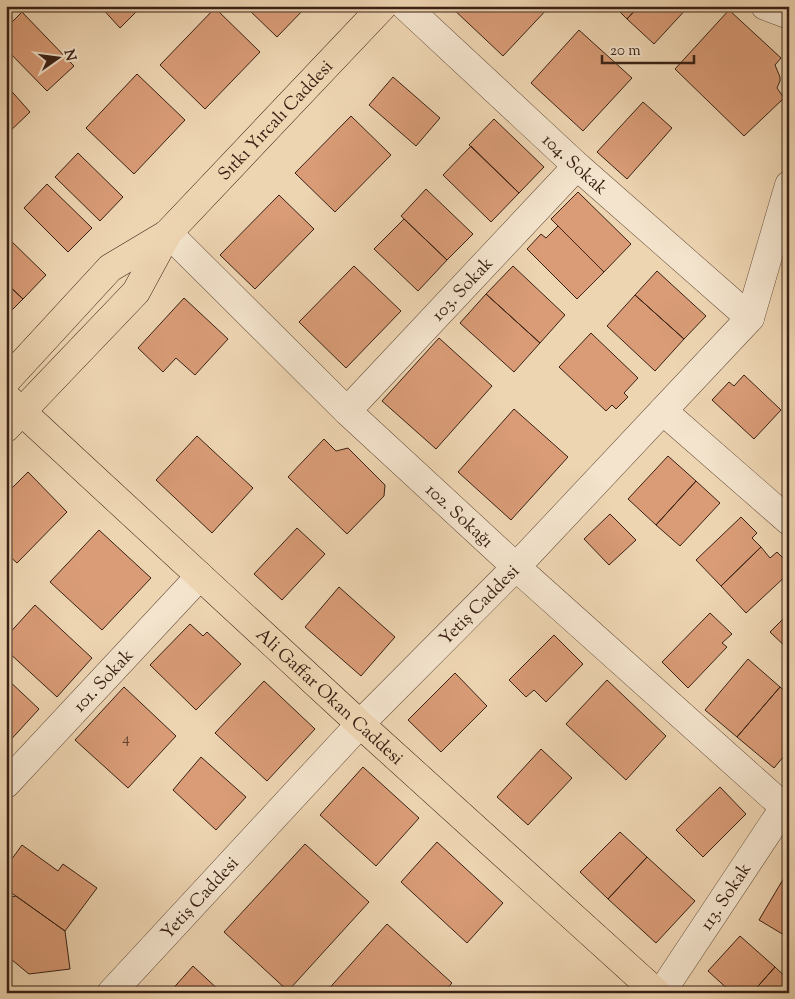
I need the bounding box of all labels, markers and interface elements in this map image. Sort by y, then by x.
north arrow [32,32,82,82]
scale bar [602,32,695,64]
text: 20 m [610,41,641,62]
text: N [58,47,80,63]
street label: Sıtkı Yırcalı Caddesi [213,55,340,187]
street label: 104. Sokak [535,129,612,202]
street label: 103. Sokak [427,252,500,328]
street label: 102. Sokağı [419,478,498,555]
street label: Yetiş Caddesi [434,560,526,652]
street label: Ali Gaffar Okan Caddesi [249,623,408,772]
street label: 101. Sokak [68,644,141,719]
house number: 4 [122,729,130,750]
street label: Yetiş Caddesi [156,852,246,946]
street label: 113. Sokak [695,858,759,936]

